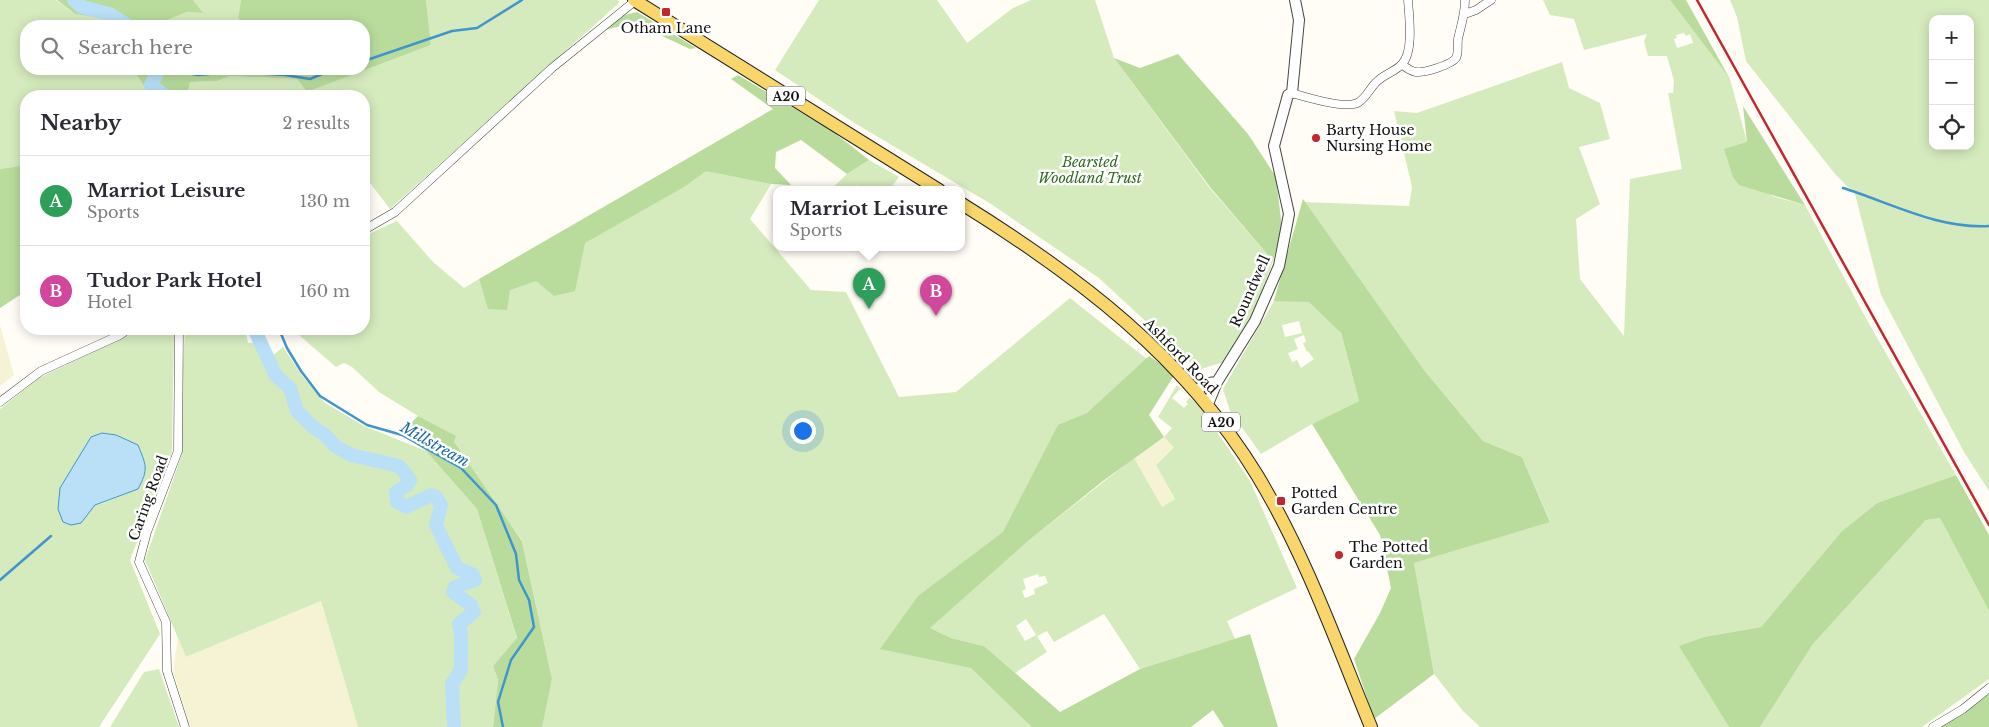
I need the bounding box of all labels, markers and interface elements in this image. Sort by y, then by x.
marker: Otham Lane [660,6,672,18]
map controls [1929,15,1974,150]
button: + [1929,15,1974,60]
place label: Otham Lane [621,19,711,37]
search box [20,20,370,75]
icon: search [38,34,66,62]
text: Search here [78,36,193,59]
button: − [1929,60,1974,105]
road number: A20 [767,86,805,105]
button: locate [1929,105,1974,150]
text: Nearby [40,110,121,136]
text: 2 results [282,113,350,133]
place label: Barty House Nursing Home [1326,121,1432,155]
marker: Barty House Nursing Home [1310,132,1322,144]
park label: Bearsted Woodland Trust [1038,153,1143,187]
text: Marriot Leisure [87,179,245,202]
popup [773,186,965,251]
text: A [50,191,62,211]
text: 130 m [300,191,350,211]
text: Marriot Leisure [790,197,948,220]
text: Sports [87,202,140,222]
text: Sports [790,220,842,240]
street label: Roundwell [1226,252,1274,330]
pin: A [853,268,885,309]
text: Tudor Park Hotel [87,269,262,292]
pin: B [920,275,952,316]
text: B [50,281,62,301]
text: 160 m [299,281,350,301]
text: Hotel [87,292,132,312]
street label: Ashford Road [1140,313,1222,398]
road number: A20 [1202,412,1240,432]
water label: Millstream [396,417,473,471]
your location [790,418,816,444]
street label: Caring Road [124,452,172,543]
place label: Potted Garden Centre [1291,484,1397,518]
marker: Potted Garden Centre [1275,495,1287,507]
place label: The Potted Garden [1349,538,1429,572]
marker: The Potted Garden [1333,549,1345,561]

